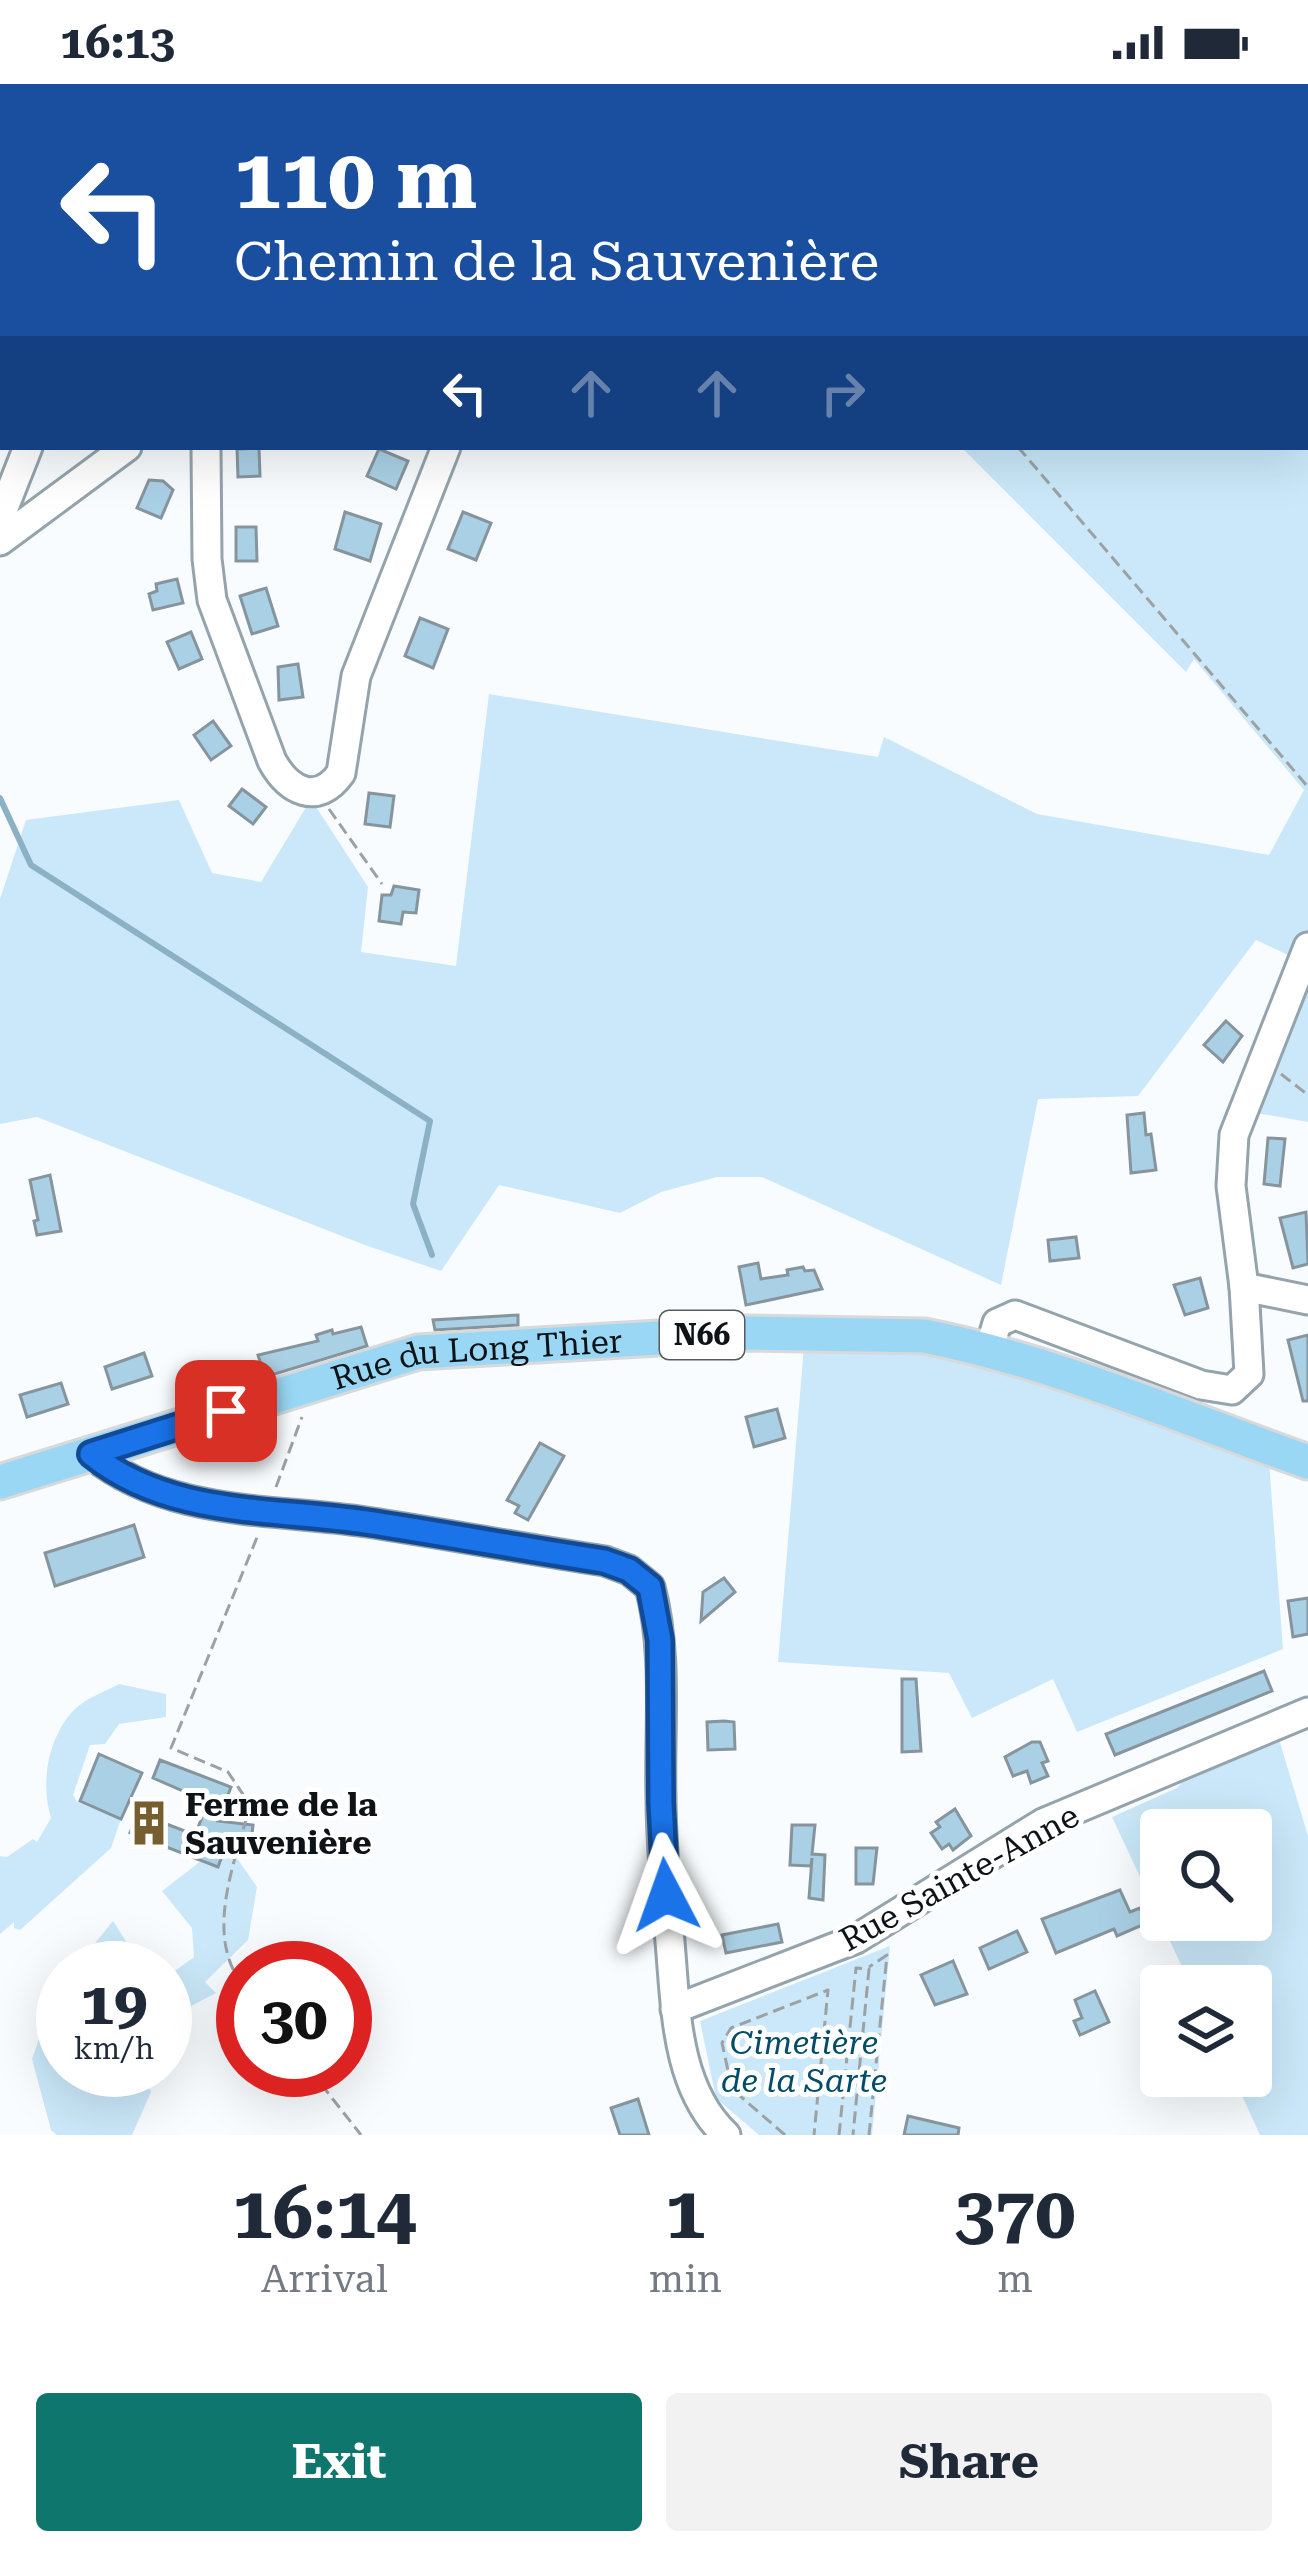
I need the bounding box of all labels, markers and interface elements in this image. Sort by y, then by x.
text: 16:13 [60,16,175,69]
text: 110 m [234,130,477,228]
icon: left [36,132,192,288]
text: Chemin de la Sauvenière [234,230,879,293]
icon: left [432,360,498,426]
icon: ahead [558,360,624,426]
icon: ahead [684,360,750,426]
icon: right [810,360,876,426]
road number: N66 [660,1311,744,1359]
street label: Rue du Long Thier [326,1321,623,1398]
pin [175,1360,277,1462]
icon: arrive [193,1378,259,1444]
place label: Ferme de la Sauvenière [185,1785,378,1862]
street label: Rue Sainte-Anne [833,1796,1085,1959]
building icon: Ferme de la Sauvenière [124,1798,174,1848]
map controls [1140,1809,1272,2097]
button: search [1140,1809,1272,1941]
position arrow [603,1832,729,1958]
speed limit sign: 30 [216,1941,372,2097]
button: layers [1140,1965,1272,2097]
text: 19 [80,1968,148,2039]
park label: Cimetière de la Sarte [721,2023,887,2100]
text: km/h [74,2031,154,2066]
text: 16:14 [233,2171,416,2256]
text: 1 [665,2171,706,2256]
text: 370 [955,2171,1075,2256]
text: Arrival [261,2256,388,2302]
text: min [649,2256,722,2302]
text: m [997,2256,1033,2302]
button: Exit [36,2393,642,2531]
button: Share [666,2393,1272,2531]

